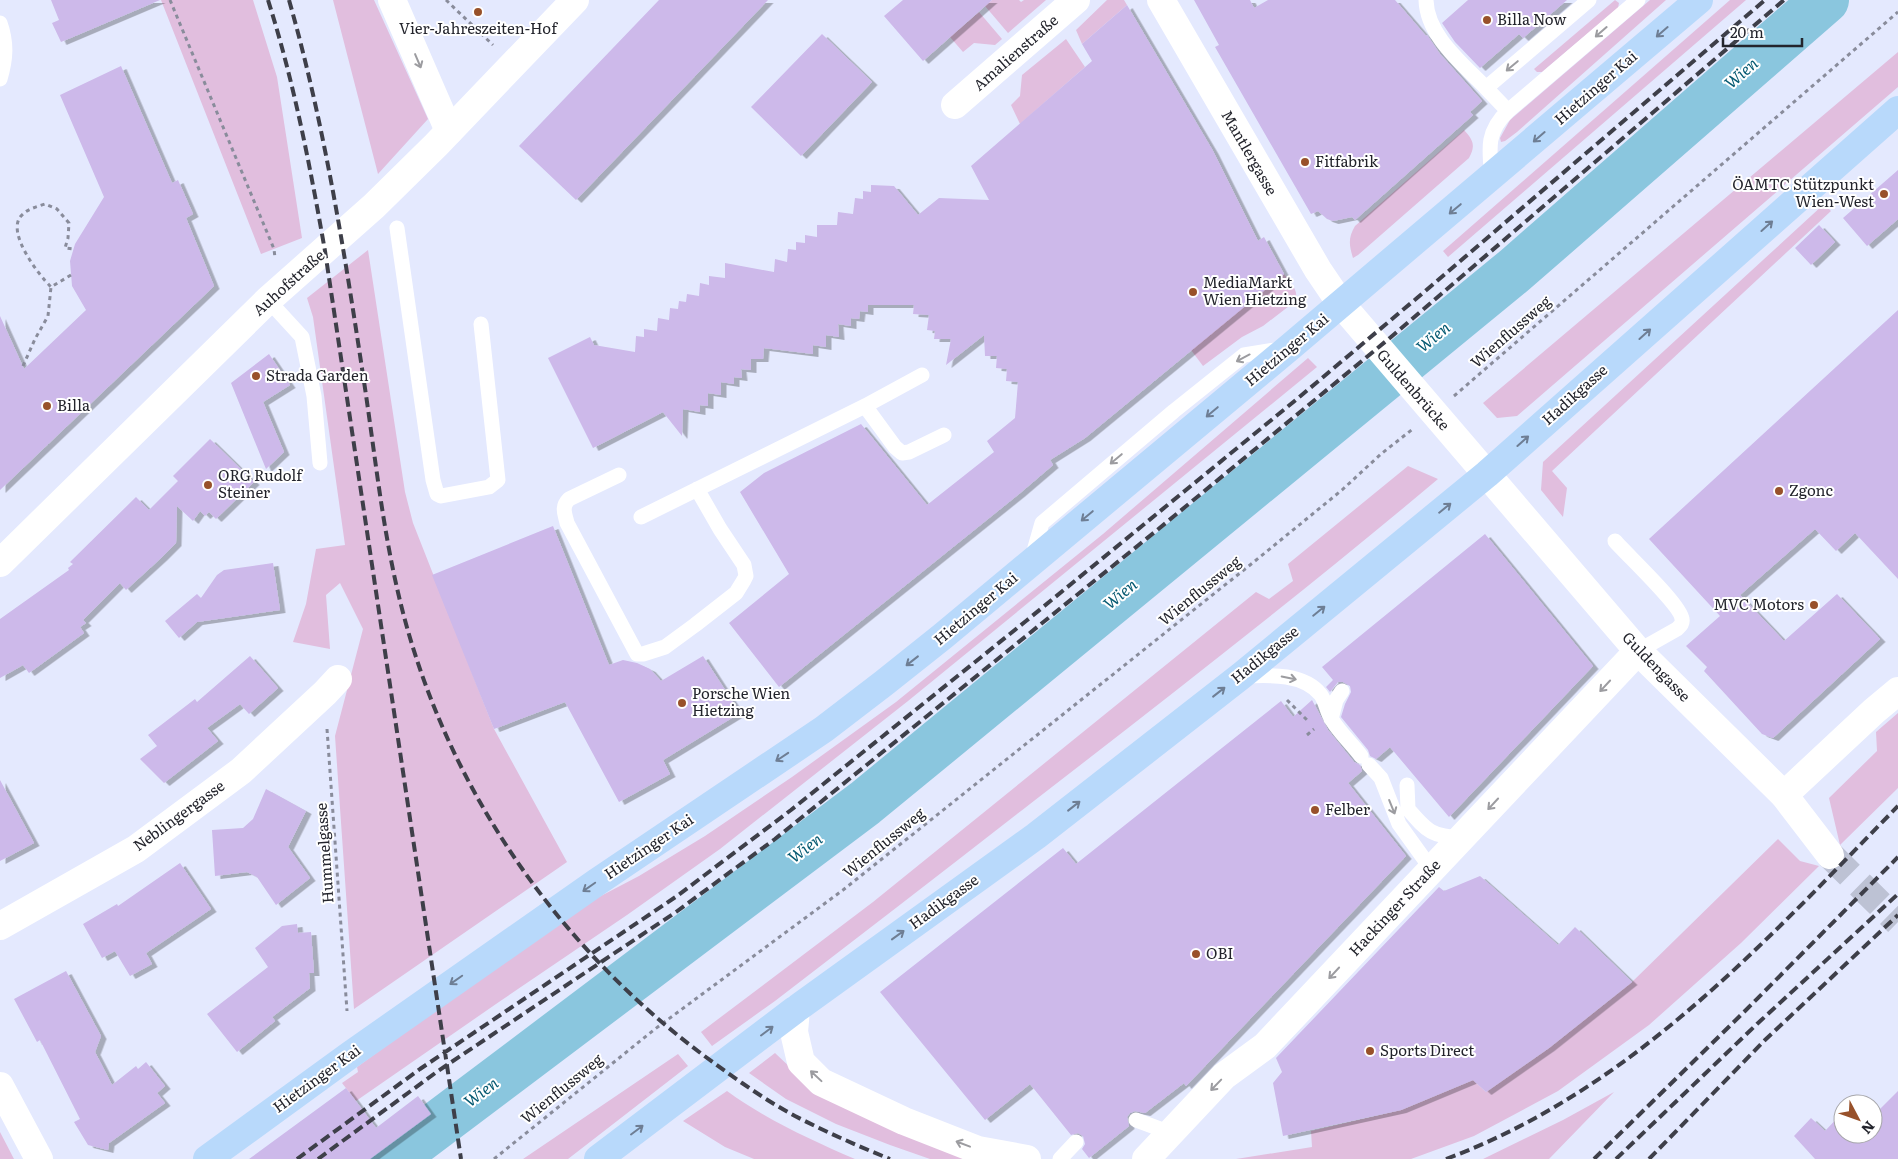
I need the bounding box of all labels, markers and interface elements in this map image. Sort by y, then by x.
marker: Vier-Jahreszeiten-Hof [472,6,484,18]
place label: Billa Now [1497,7,1566,30]
street label: Amalienstraße [967,8,1063,95]
marker: Billa Now [1481,14,1493,26]
scale bar [1723,15,1802,47]
place label: Vier-Jahreszeiten-Hof [399,16,558,39]
text: 20 m [1730,20,1764,43]
one-way arrow [1594,26,1607,37]
one-way arrow [1656,26,1669,37]
street label: Hietzinger Kai [1548,44,1642,129]
water label: Wien [1718,51,1763,94]
one-way arrow [414,53,424,68]
one-way arrow [1506,60,1519,71]
street label: Mantlergasse [1217,105,1284,199]
one-way arrow [1532,132,1545,143]
place label: Fitfabrik [1315,149,1379,172]
marker: Fitfabrik [1299,156,1311,168]
place label: ÖAMTC Stützpunkt Wien-West [1732,172,1874,212]
marker: ÖAMTC Stützpunkt Wien-West [1878,188,1890,200]
one-way arrow [1448,203,1461,214]
one-way arrow [1760,220,1773,232]
street label: Auhofstraße [247,243,329,320]
place label: MediaMarkt Wien Hietzing [1203,270,1307,310]
marker: MediaMarkt Wien Hietzing [1187,286,1199,298]
street label: Wienflussweg [1465,289,1556,372]
street label: Hietzinger Kai [1239,307,1333,391]
water label: Wien [1410,315,1455,357]
one-way arrow [1638,328,1651,339]
street label: Guldenbrücke [1372,343,1456,435]
one-way arrow [1235,353,1250,363]
street label: Hadikgasse [1536,358,1612,430]
place label: Strada Garden [266,363,369,386]
marker: Strada Garden [250,370,262,382]
place label: Billa [57,393,91,416]
marker: Billa [41,400,53,412]
one-way arrow [1206,407,1219,418]
one-way arrow [1517,436,1530,447]
one-way arrow [1110,454,1123,465]
place label: ORG Rudolf Steiner [218,463,303,503]
place label: Zgonc [1789,478,1833,501]
marker: ORG Rudolf Steiner [202,479,214,491]
marker: Zgonc [1773,485,1785,497]
one-way arrow [1438,503,1451,514]
one-way arrow [1081,511,1094,522]
street label: Wienflussweg [1153,549,1246,630]
street label: Hietzinger Kai [928,566,1022,650]
water label: Wien [1097,572,1142,614]
place label: MVC Motors [1713,592,1804,615]
marker: MVC Motors [1808,599,1820,611]
one-way arrow [1312,606,1325,617]
street label: Hadikgasse [1225,619,1303,688]
street label: Guldengasse [1618,626,1697,706]
one-way arrow [906,655,919,666]
one-way arrow [1281,674,1297,683]
one-way arrow [1599,680,1611,692]
place label: Porsche Wien Hietzing [692,681,790,721]
one-way arrow [1212,687,1225,698]
marker: Porsche Wien Hietzing [676,697,688,709]
one-way arrow [775,752,789,762]
street label: Neblingergasse [128,774,229,856]
place label: Felber [1325,797,1370,820]
one-way arrow [1487,798,1499,811]
one-way arrow [1388,799,1397,814]
one-way arrow [1067,800,1080,811]
street label: Wienflussweg [837,801,930,882]
street label: Hummelgasse [309,802,338,904]
marker: Felber [1309,804,1321,816]
street label: Hietzinger Kai [599,807,697,884]
water label: Wien [782,826,827,868]
street label: Hackinger Straße [1343,853,1445,961]
street label: Hadikgasse [903,867,983,934]
one-way arrow [582,882,596,892]
one-way arrow [891,930,904,941]
place label: OBI [1206,941,1233,964]
marker: OBI [1190,948,1202,960]
one-way arrow [1328,967,1340,980]
one-way arrow [449,975,463,985]
one-way arrow [760,1026,773,1037]
street label: Hietzinger Kai [268,1038,365,1117]
place label: Sports Direct [1380,1038,1474,1061]
marker: Sports Direct [1364,1045,1376,1057]
street label: Wienflussweg [515,1047,608,1128]
water label: Wien [458,1070,503,1112]
one-way arrow [809,1070,822,1082]
one-way arrow [1210,1078,1222,1091]
north arrow [1833,1094,1883,1144]
text: N [1857,1117,1880,1139]
one-way arrow [630,1124,643,1135]
one-way arrow [956,1139,971,1148]

